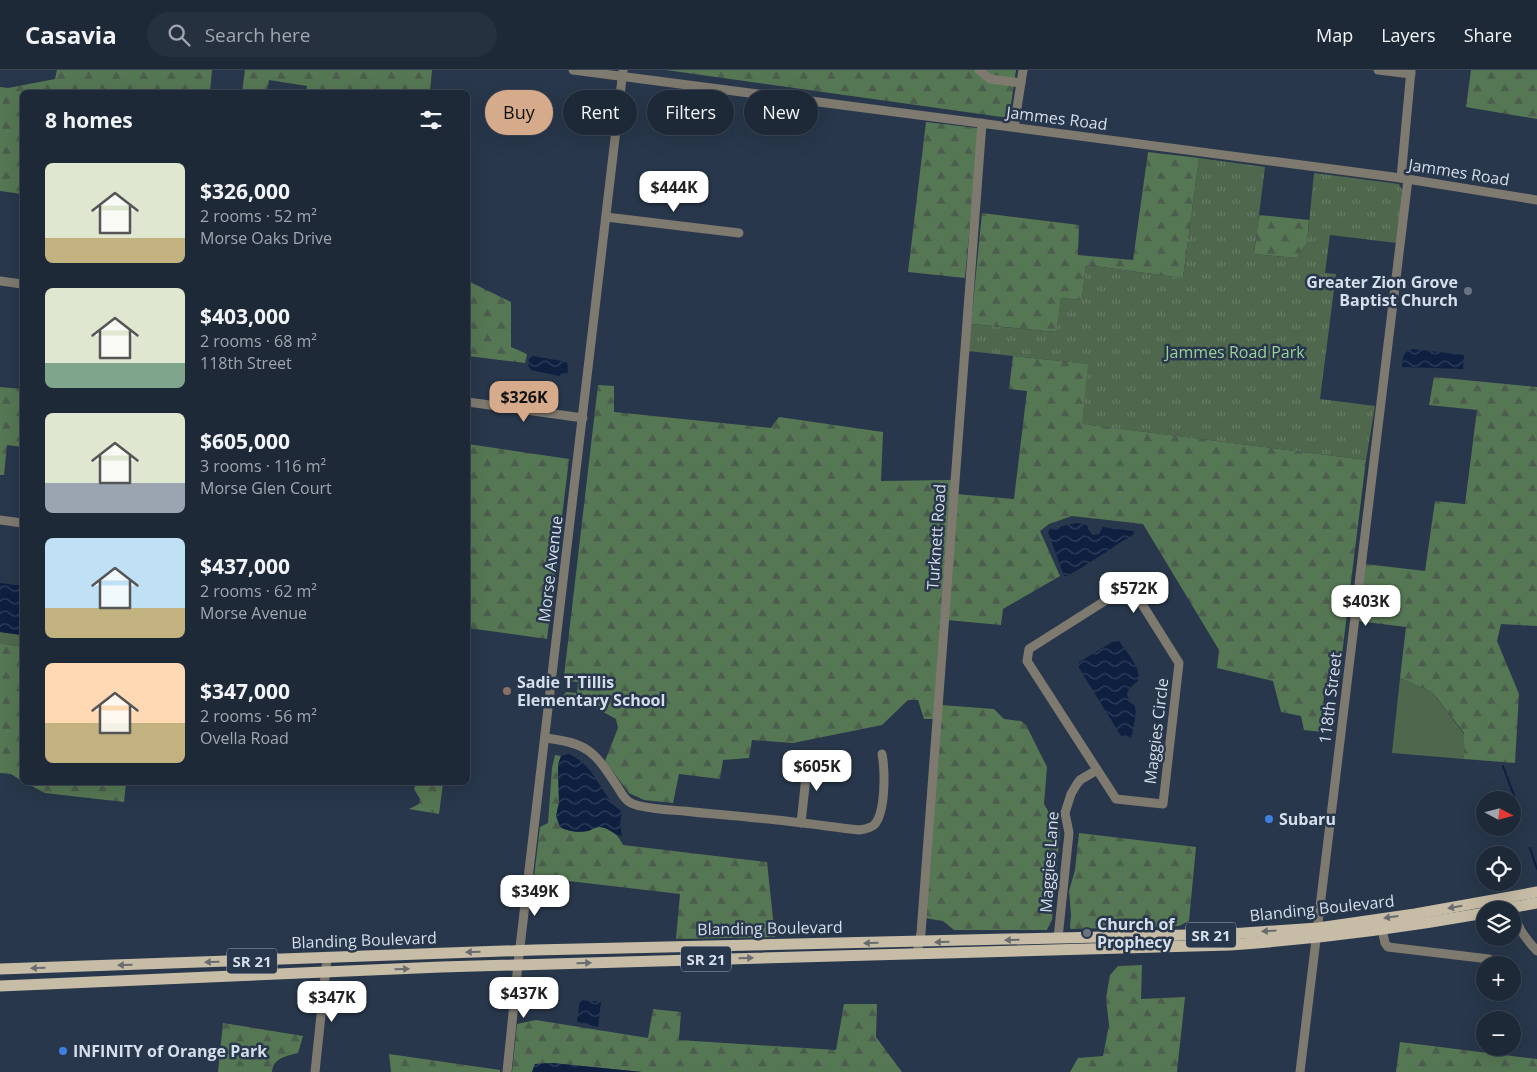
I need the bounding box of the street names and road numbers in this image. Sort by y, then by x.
street label: Jammes Road [1003,101,1109,135]
street label: Jammes Road [1405,153,1511,191]
street label: Turknett Road [921,483,951,591]
street label: Morse Avenue [533,515,567,623]
street label: 118th Street [1313,651,1347,745]
street label: Maggies Circle [1139,677,1173,785]
street label: Maggies Lane [1034,811,1064,913]
street label: Blanding Boulevard [1248,889,1396,927]
street label: Blanding Boulevard [697,916,843,940]
road number: SR 21 [1186,922,1236,948]
street label: Blanding Boulevard [291,926,437,954]
road number: SR 21 [681,946,731,972]
road number: SR 21 [227,948,277,974]

